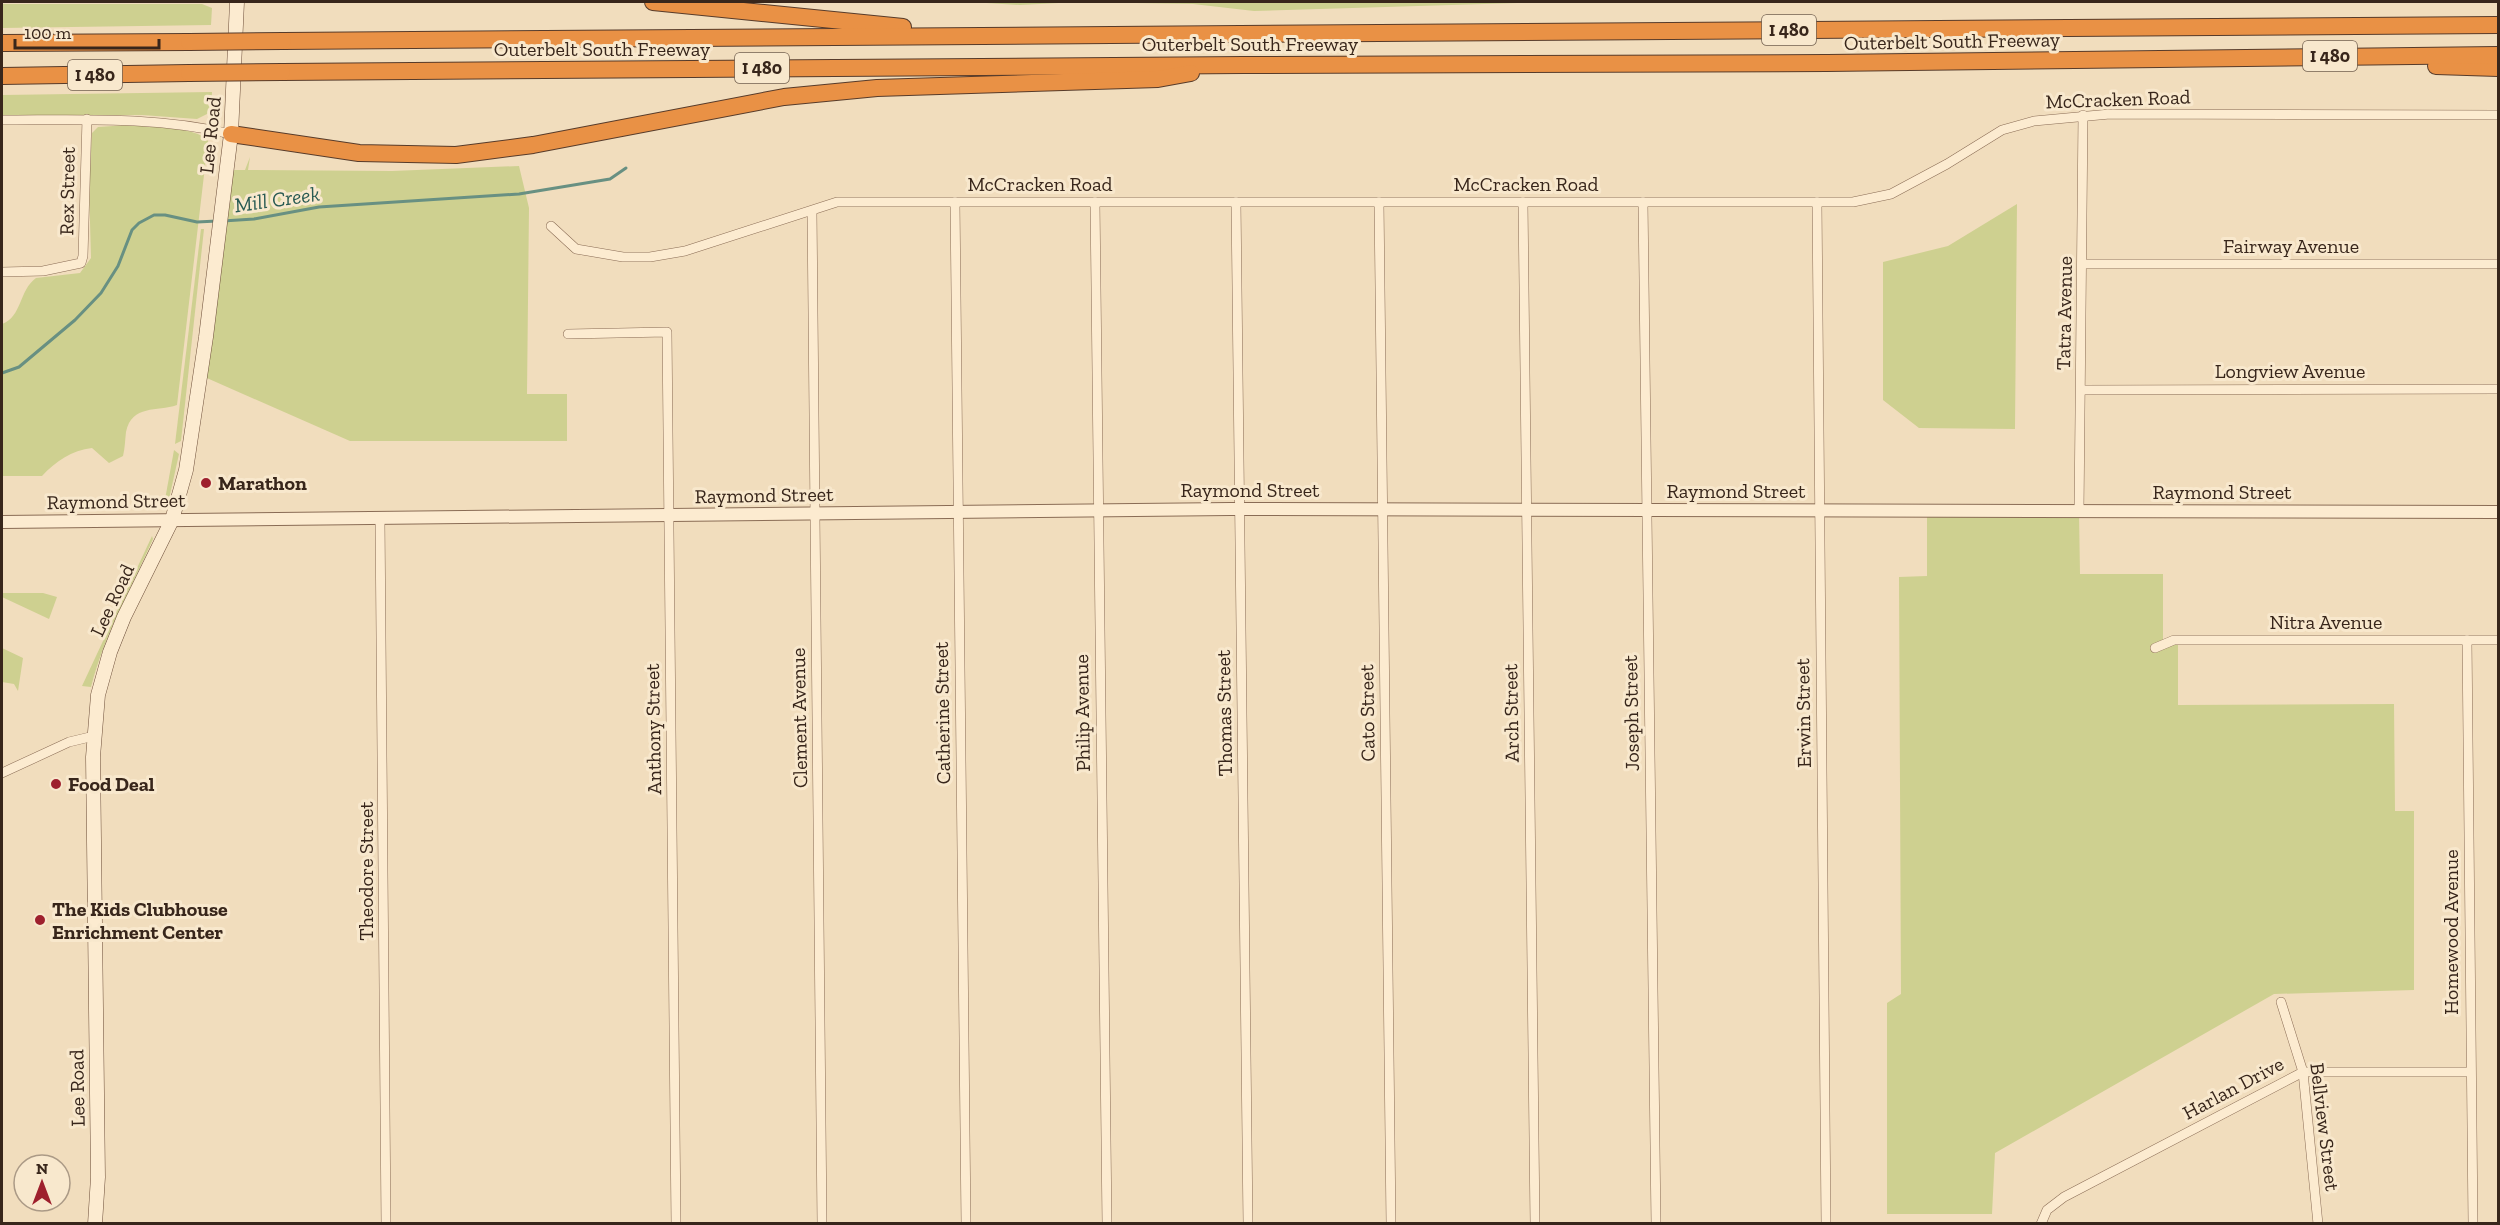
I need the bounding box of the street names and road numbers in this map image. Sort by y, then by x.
road number: I 480 [1762,15,1816,45]
street label: Outerbelt South Freeway [1844,27,2061,55]
street label: Outerbelt South Freeway [1142,32,1359,56]
street label: Outerbelt South Freeway [494,37,711,61]
road number: I 480 [2303,41,2357,71]
road number: I 480 [735,53,789,83]
road number: I 480 [68,60,122,90]
street label: McCracken Road [2045,84,2191,114]
street label: Lee Road [194,95,226,175]
street label: Rex Street [54,146,80,236]
street label: McCracken Road [967,172,1113,196]
street label: McCracken Road [1453,172,1599,196]
street label: Fairway Avenue [2223,234,2359,258]
street label: Tatra Avenue [2051,256,2077,370]
street label: Longview Avenue [2215,359,2365,383]
street label: Raymond Street [1181,478,1320,502]
street label: Raymond Street [1667,479,1806,503]
street label: Raymond Street [2153,480,2292,504]
street label: Raymond Street [694,482,834,508]
street label: Raymond Street [46,488,186,514]
street label: Lee Road [85,560,139,640]
street label: Nitra Avenue [2270,610,2382,634]
street label: Catherine Street [929,641,955,785]
street label: Clement Avenue [786,648,812,788]
street label: Thomas Street [1211,649,1237,777]
street label: Philip Avenue [1069,654,1095,772]
street label: Joseph Street [1618,654,1644,771]
street label: Erwin Street [1790,657,1816,768]
street label: Anthony Street [640,663,666,795]
street label: Cato Street [1354,663,1380,762]
street label: Arch Street [1498,663,1524,763]
street label: Theodore Street [354,801,378,941]
street label: Homewood Avenue [2439,849,2463,1015]
street label: Lee Road [64,1049,90,1127]
street label: Harlan Drive [2178,1051,2288,1125]
street label: Bellview Street [2305,1062,2345,1193]

